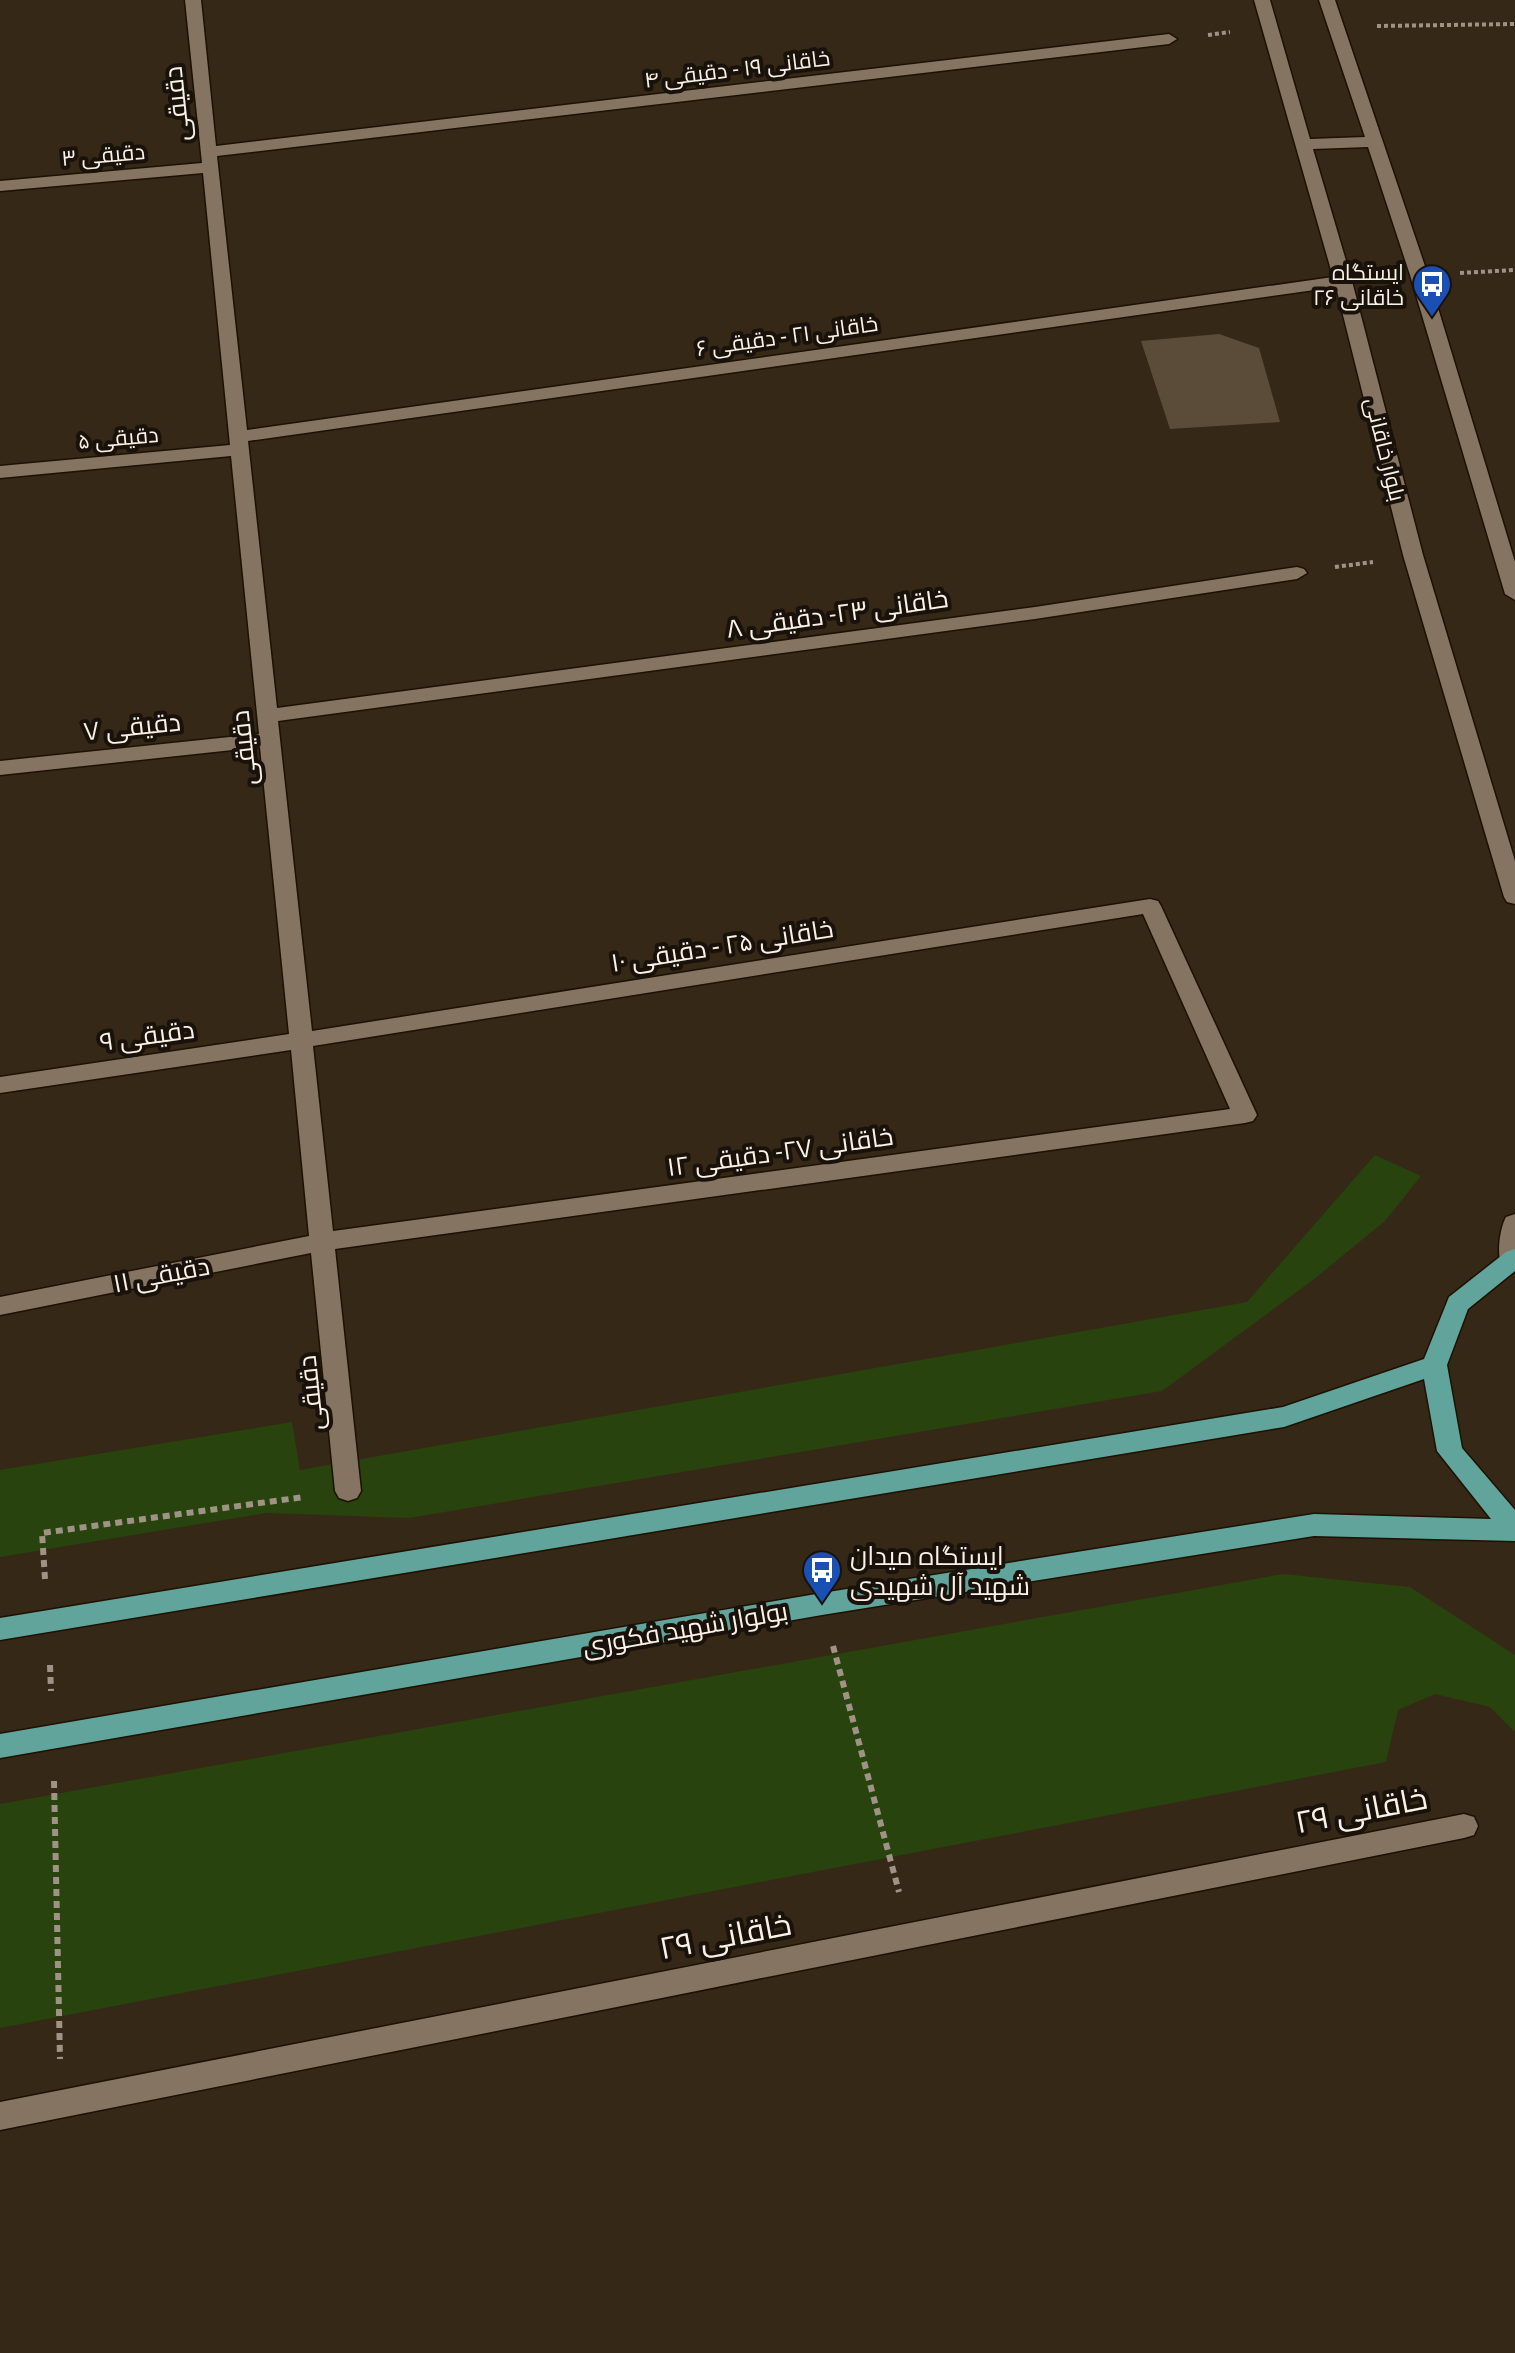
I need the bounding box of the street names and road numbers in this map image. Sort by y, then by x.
street label: خاقانی ۱۹ - دقیقی ۴ [643,44,832,94]
street label: دقیقی [158,65,196,143]
street label: دقیقی ۳ [60,138,146,172]
street label: خاقانی ۲۱ - دقیقی ۶ [695,310,880,362]
street label: بلوار خاقانی [1359,395,1411,504]
street label: دقیقی ۵ [77,421,160,455]
street label: خاقانی ۲۳- دقیقی ۸ [724,583,950,645]
street label: دقیقی ۷ [82,706,182,748]
street label: دقیقی [225,709,263,787]
street label: خاقانی ۲۵ - دقیقی ۱۰ [609,913,836,979]
street label: دقیقی ۹ [98,1014,196,1058]
street label: خاقانی ۲۷- دقیقی ۱۲ [665,1121,895,1183]
street label: دقیقی ۱۱ [110,1250,212,1300]
street label: دقیقی [292,1354,330,1432]
street label: بولوار شهید فکوری [580,1596,790,1662]
street label: خاقانی ۲۹ [1292,1779,1430,1841]
street label: خاقانی ۲۹ [656,1905,794,1967]

